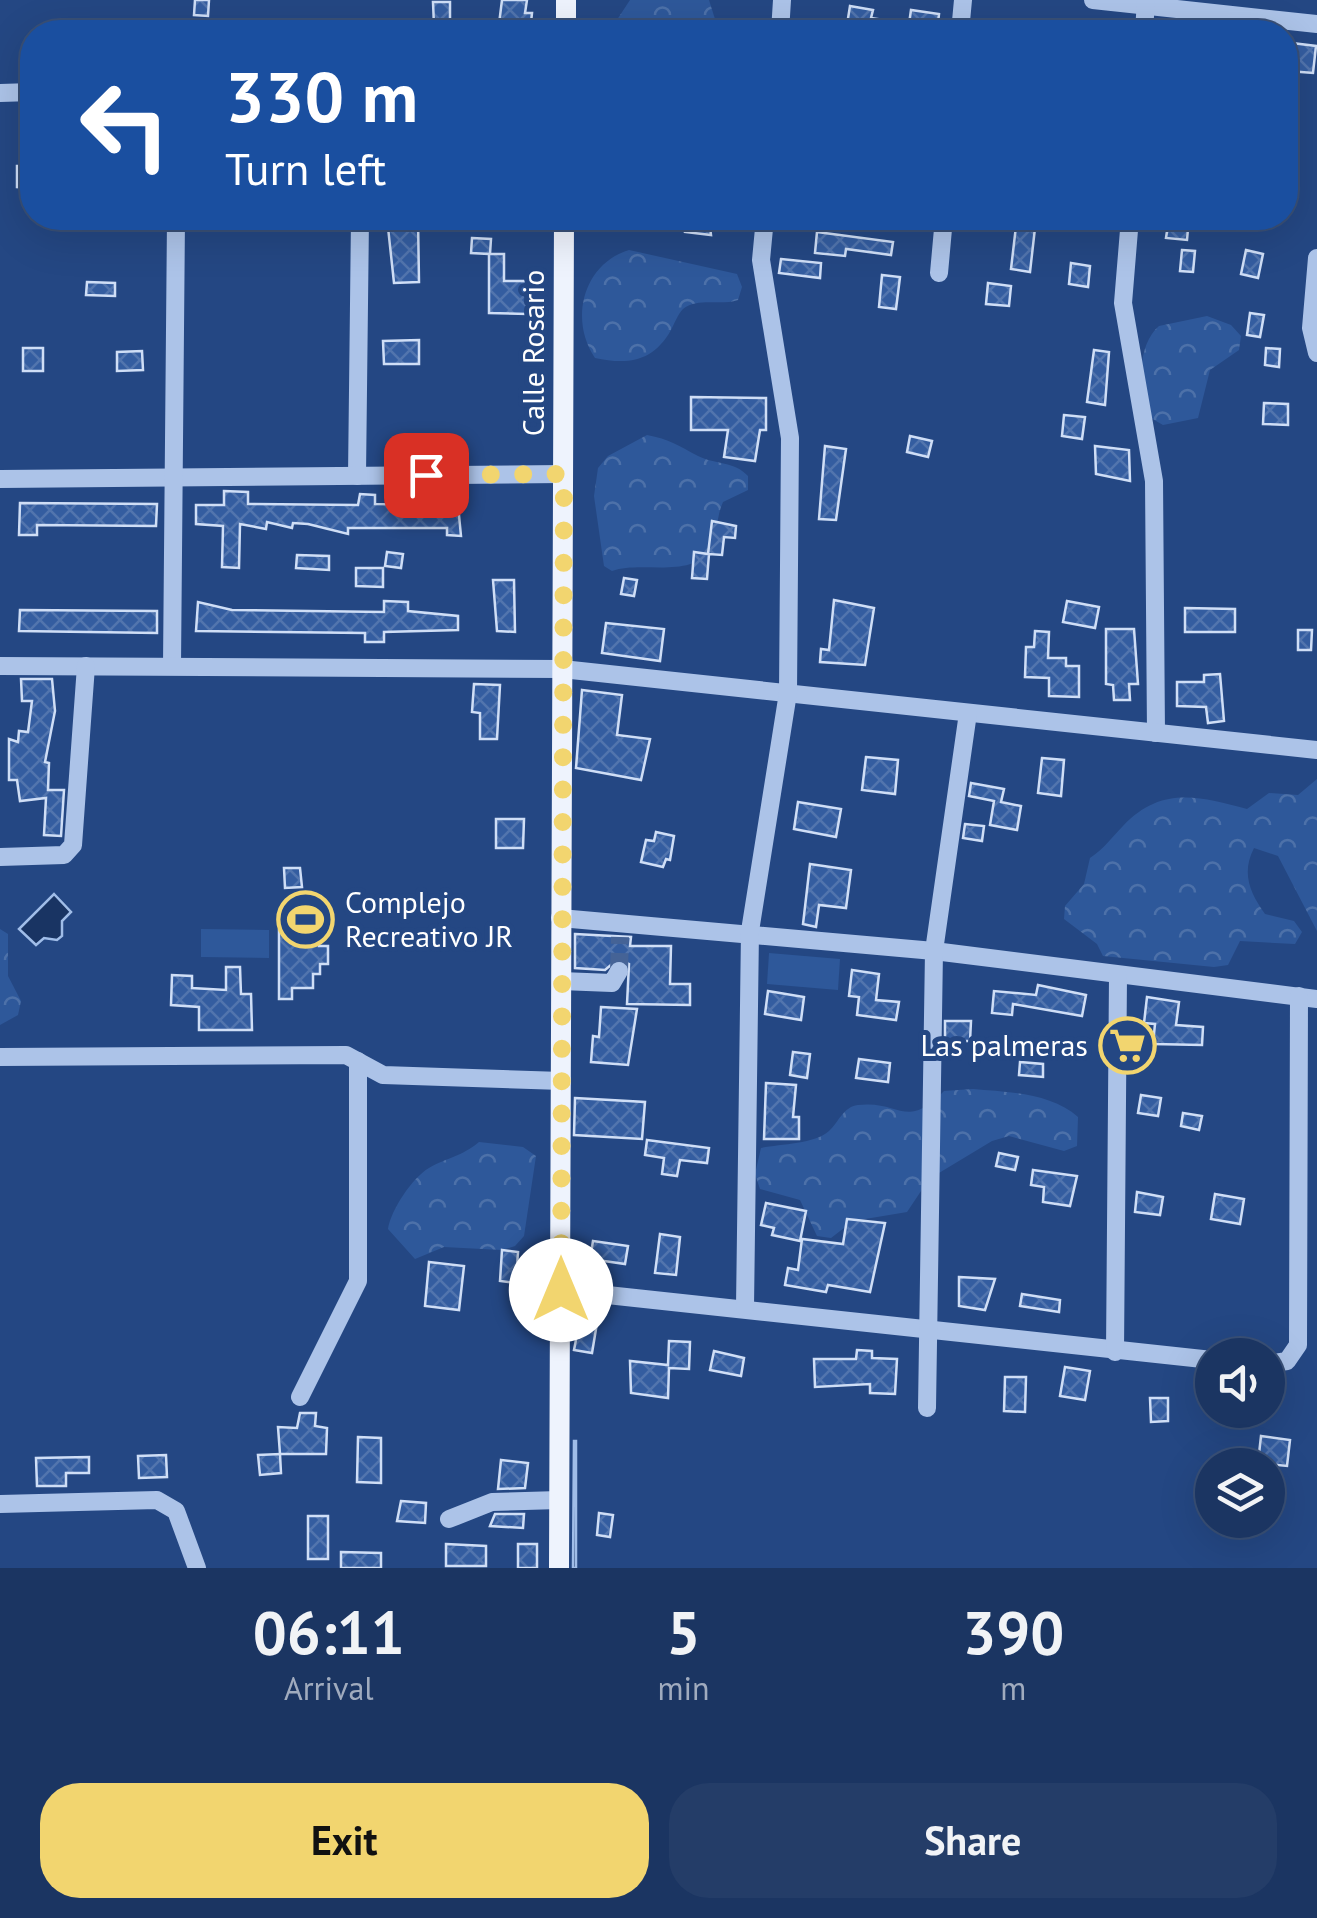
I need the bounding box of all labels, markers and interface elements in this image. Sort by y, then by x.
text: 330 m [225,51,418,141]
icon: left [60,60,190,190]
text: Turn left [225,139,386,197]
street label: Calle Rosario [513,270,552,436]
pin [384,433,469,518]
icon: arrive [399,448,454,503]
place label: Complejo Recreativo JR [345,882,513,955]
sports icon: Complejo Recreativo JR [276,890,336,950]
supermarket icon: Las palmeras [1097,1016,1157,1076]
place label: Las palmeras [920,1025,1088,1064]
position arrow [509,1238,613,1342]
map controls [1195,1338,1285,1538]
button: sound [1195,1338,1285,1428]
button: layers [1195,1448,1285,1538]
text: 06:11 [253,1593,405,1671]
text: 5 [667,1593,701,1671]
text: 390 [962,1593,1064,1671]
text: Arrival [284,1667,374,1709]
text: min [658,1667,710,1709]
text: m [1000,1667,1026,1709]
button: Exit [40,1783,649,1898]
button: Share [669,1783,1277,1898]

